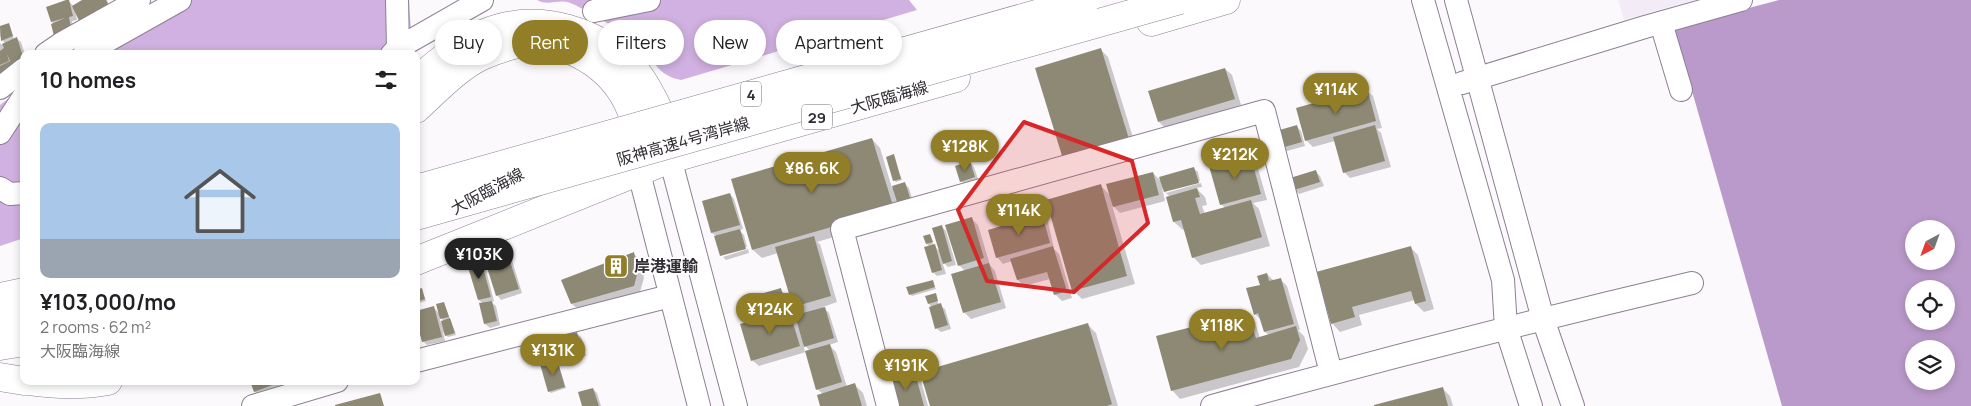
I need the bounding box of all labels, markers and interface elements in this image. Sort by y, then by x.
chip: Buy [435,20,502,65]
chip: Rent [512,20,588,65]
chip: Filters [598,20,684,65]
chip: New [694,20,766,65]
chip: Apartment [776,20,902,65]
text: 10 homes [40,66,136,94]
icon: filters [372,66,400,94]
pin: ¥114K [1301,72,1371,115]
street label: 大阪臨海線 [848,75,930,119]
text: ¥114K [1314,78,1358,100]
road number: 4 [741,82,761,106]
road number: 29 [802,104,832,130]
street label: 阪神高速4号湾岸線 [614,111,752,171]
pin: ¥128K [930,130,1000,172]
text: ¥128K [942,135,988,157]
pin: ¥212K [1200,138,1270,180]
text: ¥212K [1212,143,1258,165]
pin: ¥86.6K [771,152,853,194]
icon: home [175,156,265,246]
text: ¥86.6K [785,157,839,179]
street label: 大阪臨海線 [447,163,527,219]
pin: ¥114K [984,194,1054,236]
text: ¥114K [997,199,1041,221]
north arrow [1905,220,1955,270]
map controls [1905,220,1955,390]
pin: ¥103K [444,238,514,280]
text: ¥103K [456,243,502,265]
building icon: 岸港運輸 [603,253,629,279]
place label: 岸港運輸 [634,255,698,277]
button: locate [1905,280,1955,330]
text: ¥103,000/mo [40,288,176,316]
pin: ¥124K [735,292,805,335]
text: ¥124K [747,298,793,320]
pin: ¥118K [1187,308,1257,351]
text: ¥118K [1200,314,1244,336]
text: 2 rooms · 62 m² [40,316,151,338]
pin: ¥131K [518,334,588,376]
text: ¥131K [531,339,575,361]
text: 大阪臨海線 [40,340,120,362]
button: layers [1905,340,1955,390]
pin: ¥191K [871,348,941,391]
text: ¥191K [884,354,928,376]

